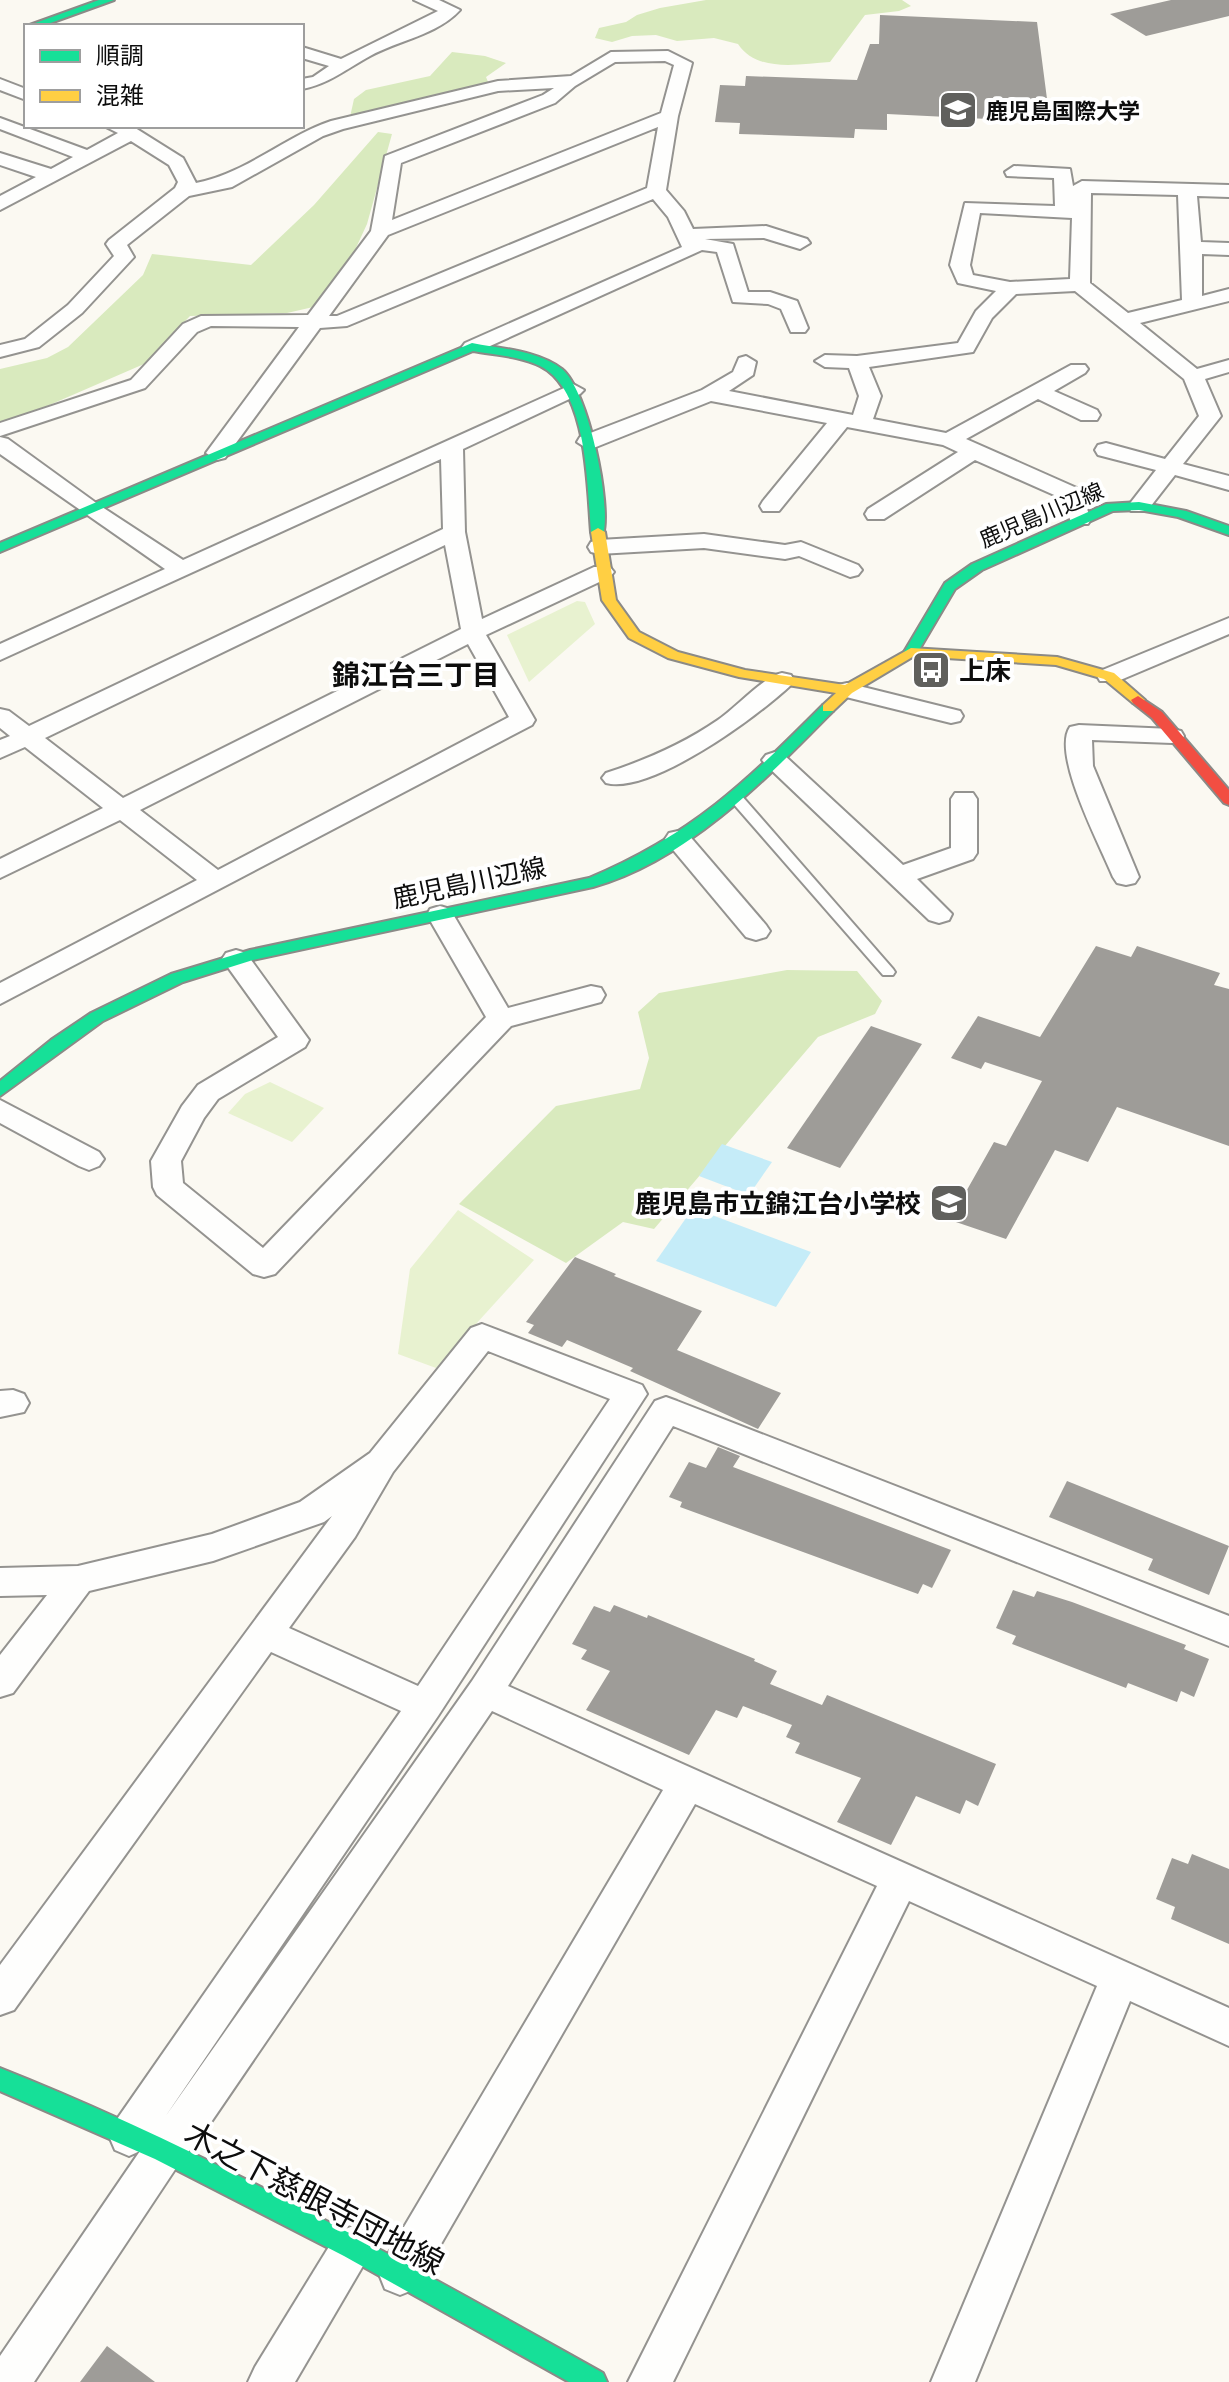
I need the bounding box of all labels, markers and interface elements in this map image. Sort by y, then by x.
legend [24,24,304,128]
text: 順調 [96,38,144,71]
text: 混雑 [96,78,144,111]
school or university icon: 鹿児島国際大学 [937,89,979,131]
place label: 鹿児島国際大学 [986,95,1140,125]
street label: 鹿児島川辺線 [974,474,1108,554]
bus stop icon: 上床 [910,649,952,691]
place label: 上床 [959,652,1011,688]
district label: 錦江台三丁目 [332,655,500,693]
street label: 鹿児島川辺線 [389,848,549,916]
school or university icon: 鹿児島市立錦江台小学校 [928,1182,970,1224]
place label: 鹿児島市立錦江台小学校 [635,1185,921,1221]
street label: 木之下慈眼寺団地線 [178,2110,452,2284]

